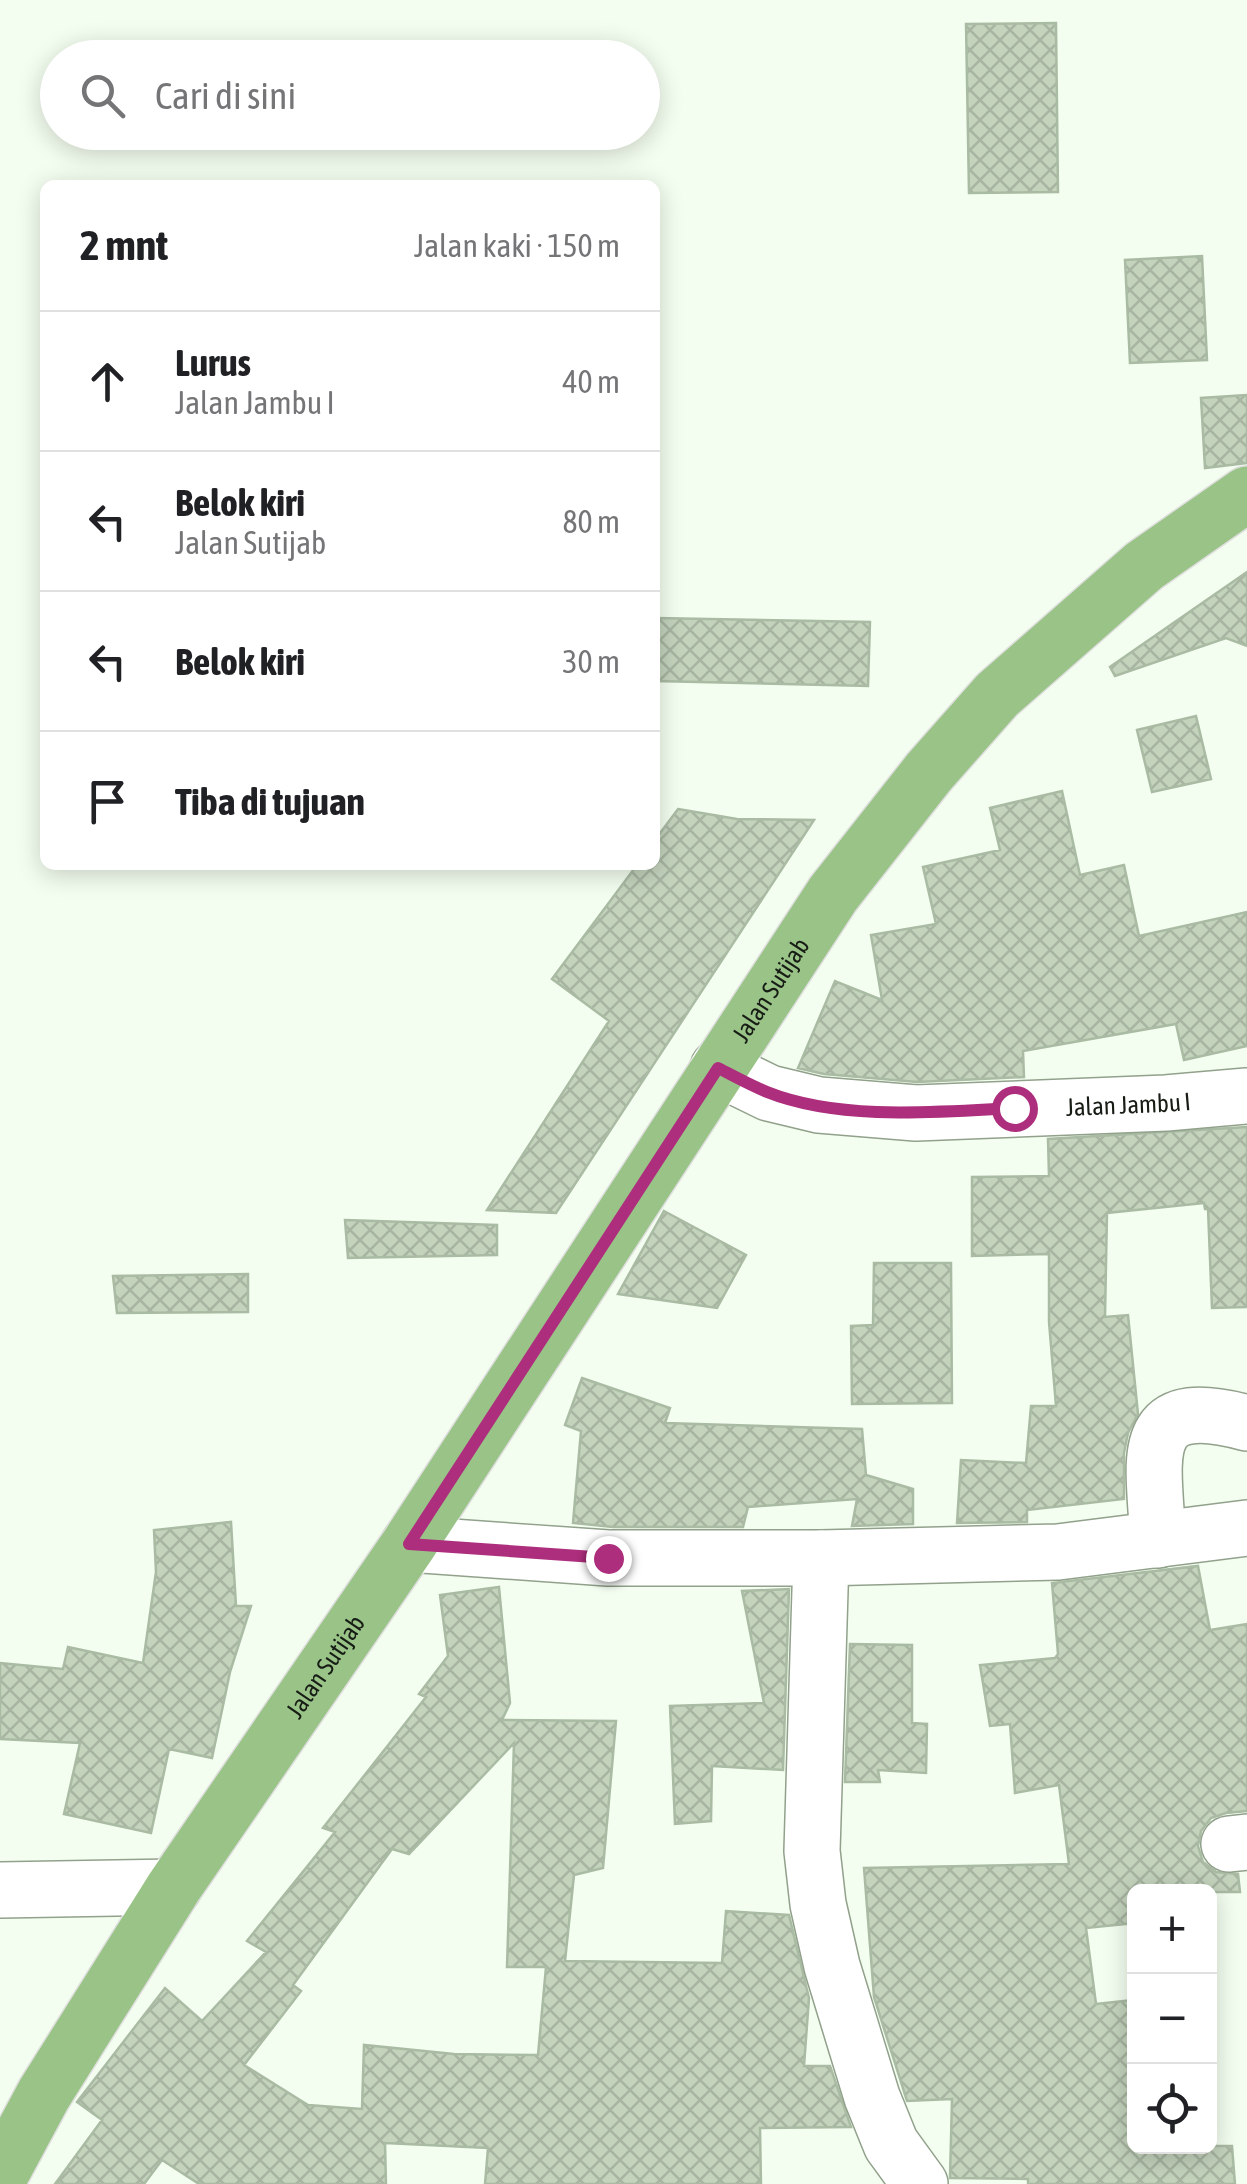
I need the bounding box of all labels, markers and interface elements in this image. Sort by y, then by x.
search box [40,40,660,150]
icon: search [75,68,130,123]
text: Cari di sini [155,74,296,117]
text: 2 mnt [80,221,168,269]
text: Jalan kaki · 150 m [414,227,620,264]
text: Lurus [175,341,251,384]
icon: ahead [80,354,135,409]
text: 40 m [562,363,620,400]
text: Jalan Jambu I [175,384,335,421]
text: Belok kiri [175,481,305,524]
icon: left [80,494,135,549]
text: 80 m [562,503,620,540]
text: Jalan Sutijab [175,524,326,561]
icon: left [80,634,135,689]
text: Belok kiri [175,640,305,683]
text: 30 m [562,643,620,680]
icon: arrive [80,774,135,829]
text: Tiba di tujuan [175,780,365,823]
street label: Jalan Sutijab [726,933,815,1047]
route start [992,1086,1038,1132]
street label: Jalan Jambu I [1065,1087,1192,1121]
route end [586,1536,632,1582]
street label: Jalan Sutijab [280,1610,370,1723]
map controls [1127,1884,1217,2154]
button: + [1127,1884,1217,1974]
button: − [1127,1974,1217,2064]
button: locate [1127,2064,1217,2154]

